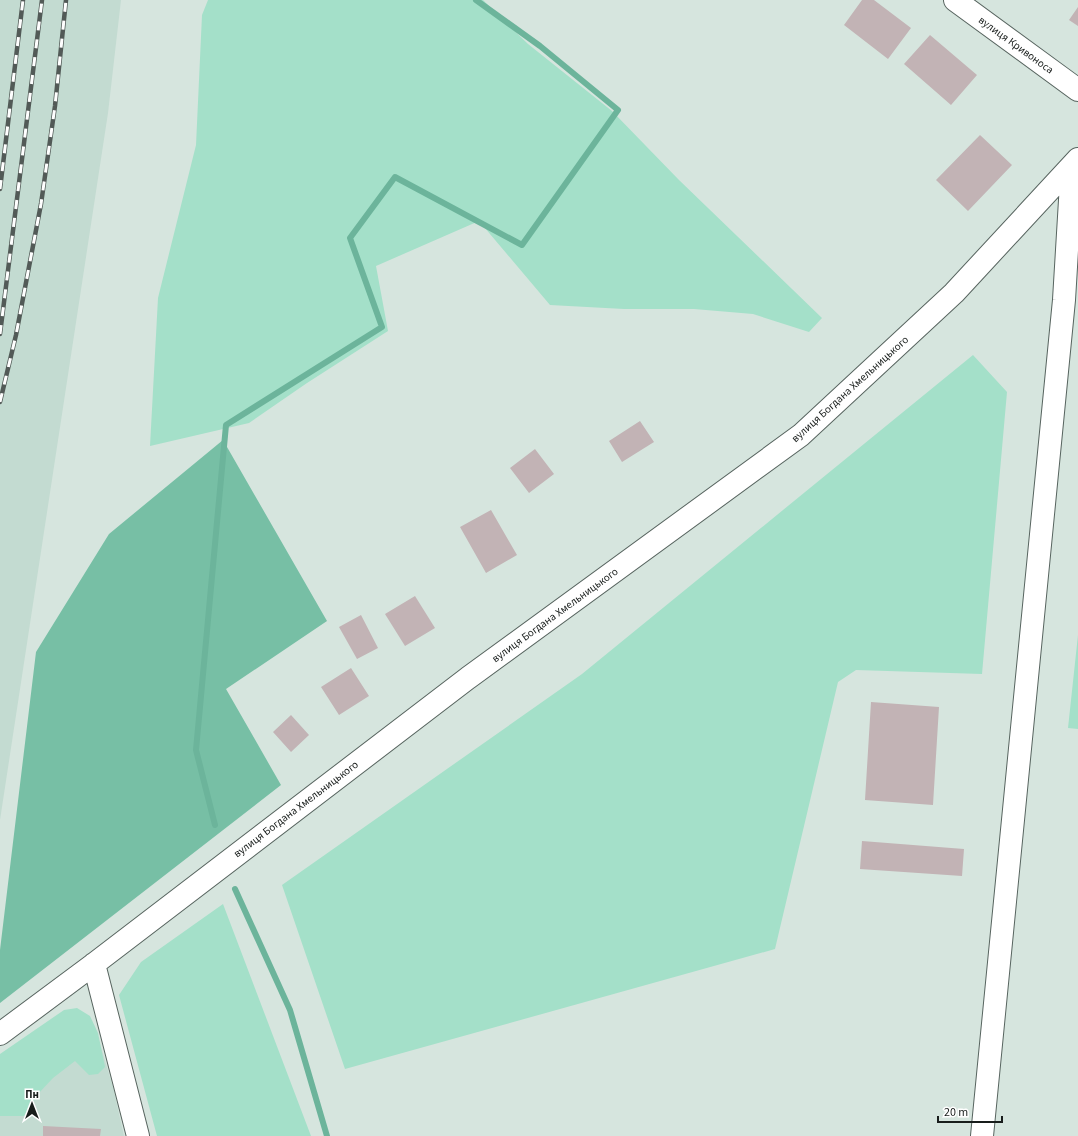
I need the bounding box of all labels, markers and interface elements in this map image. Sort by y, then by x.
street label: вулиця Кривоноса [975,13,1057,77]
street label: вулиця Богдана Хмельницького [788,332,912,446]
street label: вулиця Богдана Хмельницького [489,564,621,666]
street label: вулиця Богдана Хмельницького [230,757,362,861]
north arrow [12,1084,52,1124]
text: Пн [25,1087,39,1102]
scale bar [938,1098,1002,1124]
text: 20 m [944,1104,968,1121]

